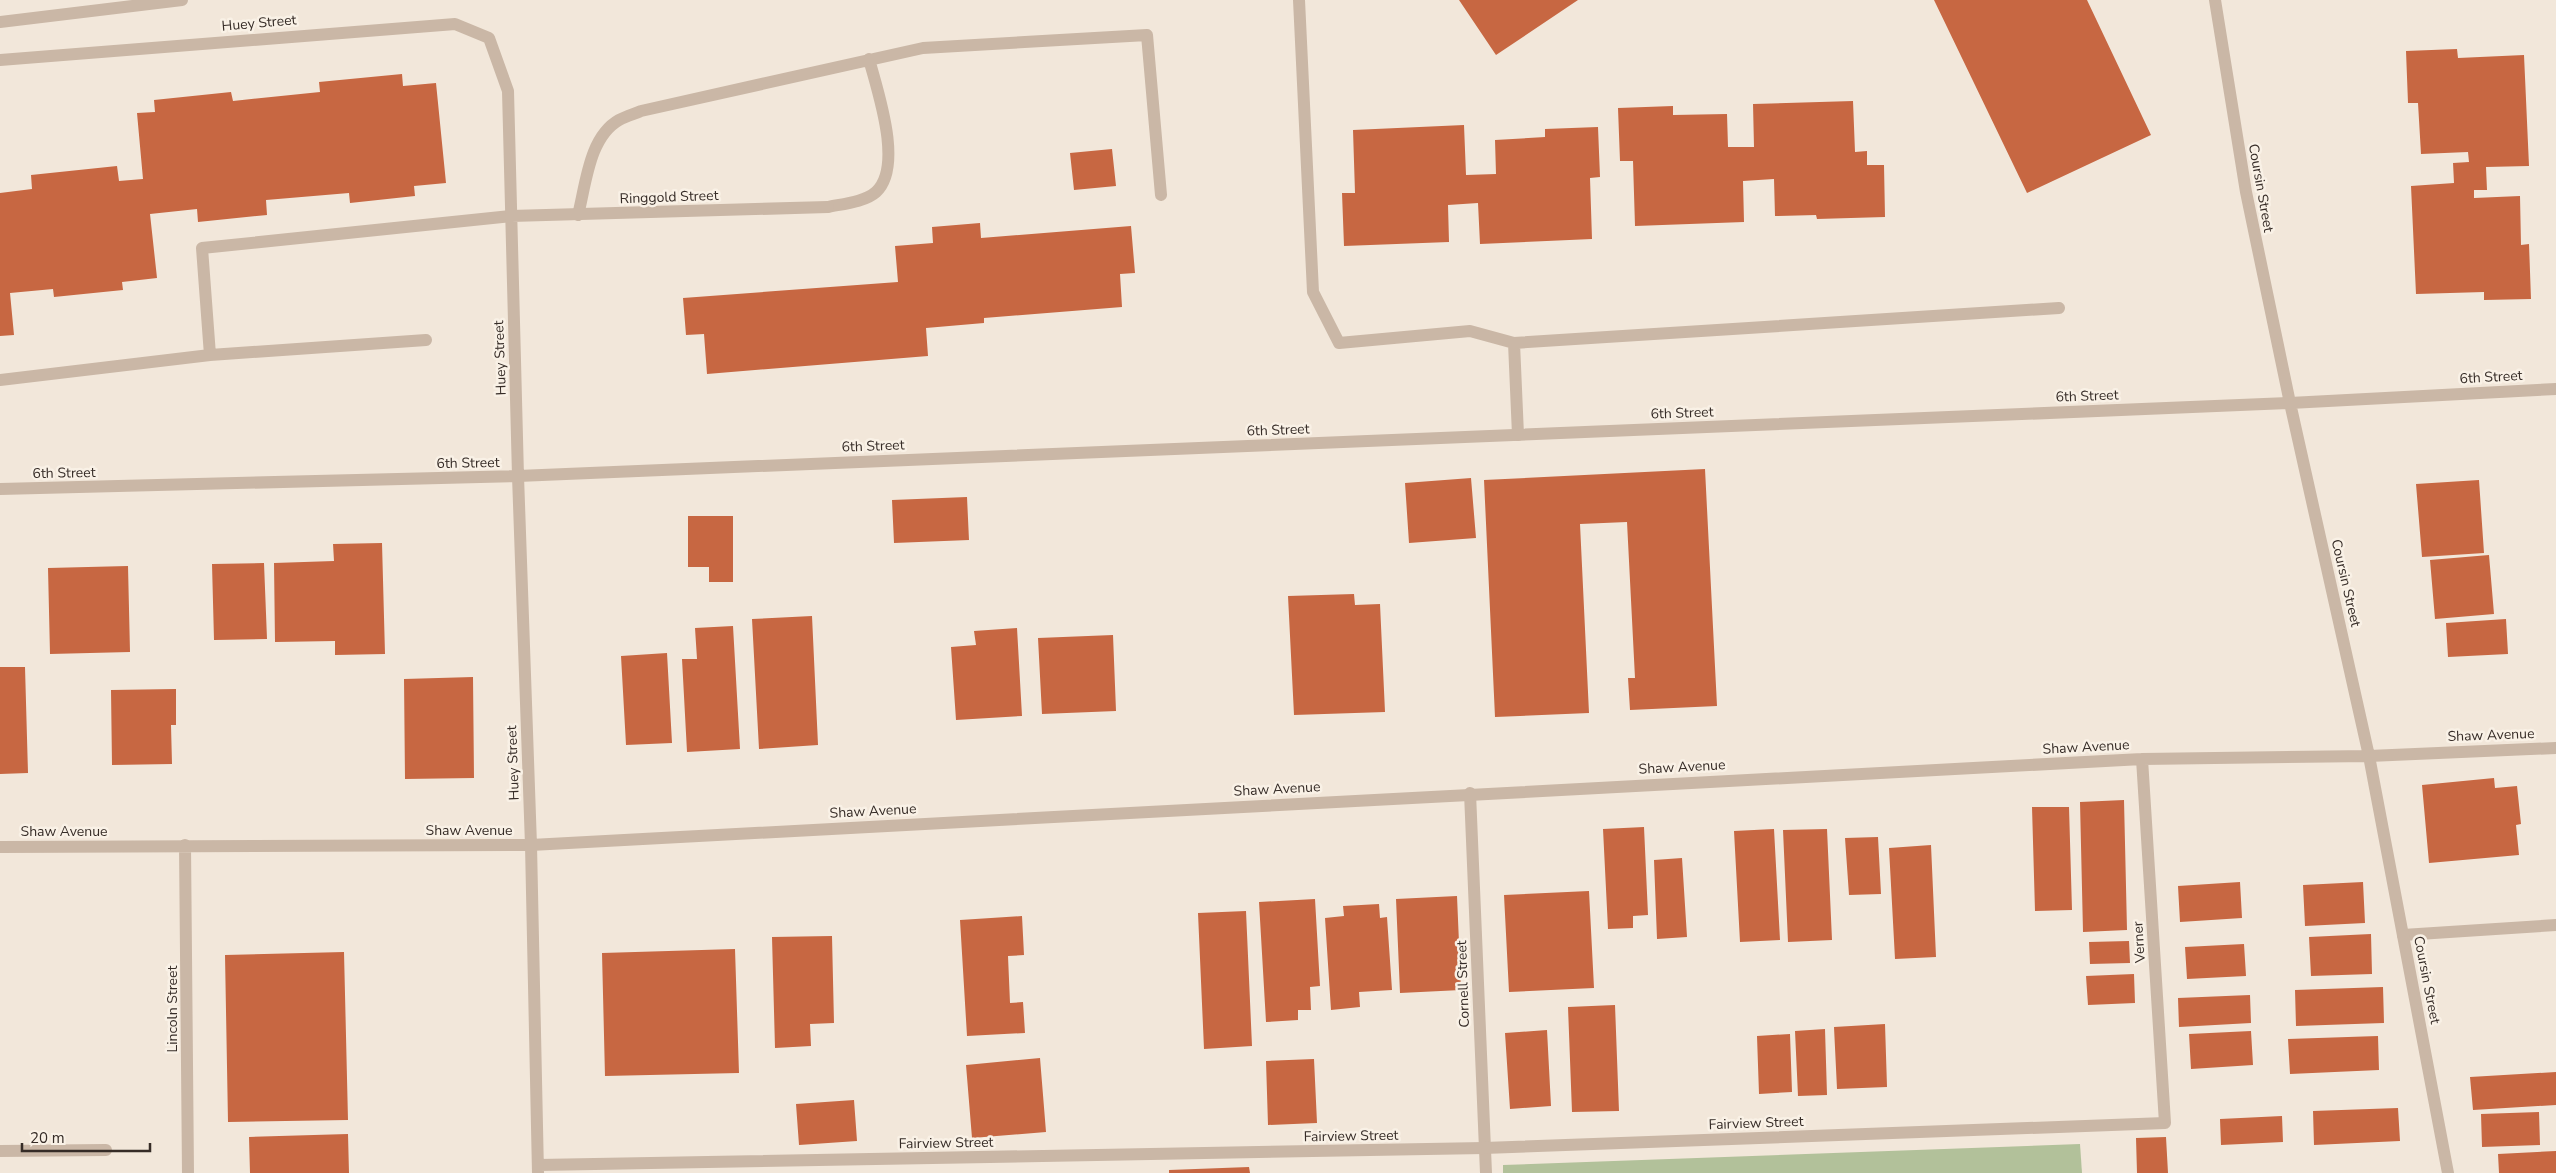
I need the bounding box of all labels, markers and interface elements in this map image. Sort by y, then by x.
street label: Huey Street [221,10,297,36]
street label: Coursin Street [2244,142,2278,234]
street label: Ringgold Street [619,186,719,208]
street label: Huey Street [489,320,511,396]
street label: 6th Street [2459,366,2523,388]
street label: 6th Street [2055,385,2119,407]
street label: 6th Street [1650,402,1714,424]
street label: 6th Street [1246,419,1310,441]
street label: 6th Street [841,435,905,457]
street label: 6th Street [436,453,500,473]
street label: 6th Street [32,463,96,483]
street label: Coursin Street [2327,537,2365,629]
street label: Shaw Avenue [2447,724,2535,746]
street label: Huey Street [502,725,524,801]
street label: Shaw Avenue [2042,735,2130,759]
street label: Shaw Avenue [1638,755,1726,779]
street label: Shaw Avenue [1233,777,1321,801]
street label: Shaw Avenue [829,799,917,823]
street label: Shaw Avenue [426,821,512,840]
street label: Shaw Avenue [21,822,107,841]
street label: Verner [2128,921,2150,964]
street label: Coursin Street [2409,934,2445,1026]
street label: Cornell Street [1452,940,1474,1028]
street label: Lincoln Street [163,965,182,1052]
street label: Fairview Street [1708,1112,1804,1134]
scale bar [22,1120,150,1152]
street label: Fairview Street [1303,1126,1399,1146]
text: 20 m [30,1128,65,1148]
street label: Fairview Street [898,1133,994,1153]

